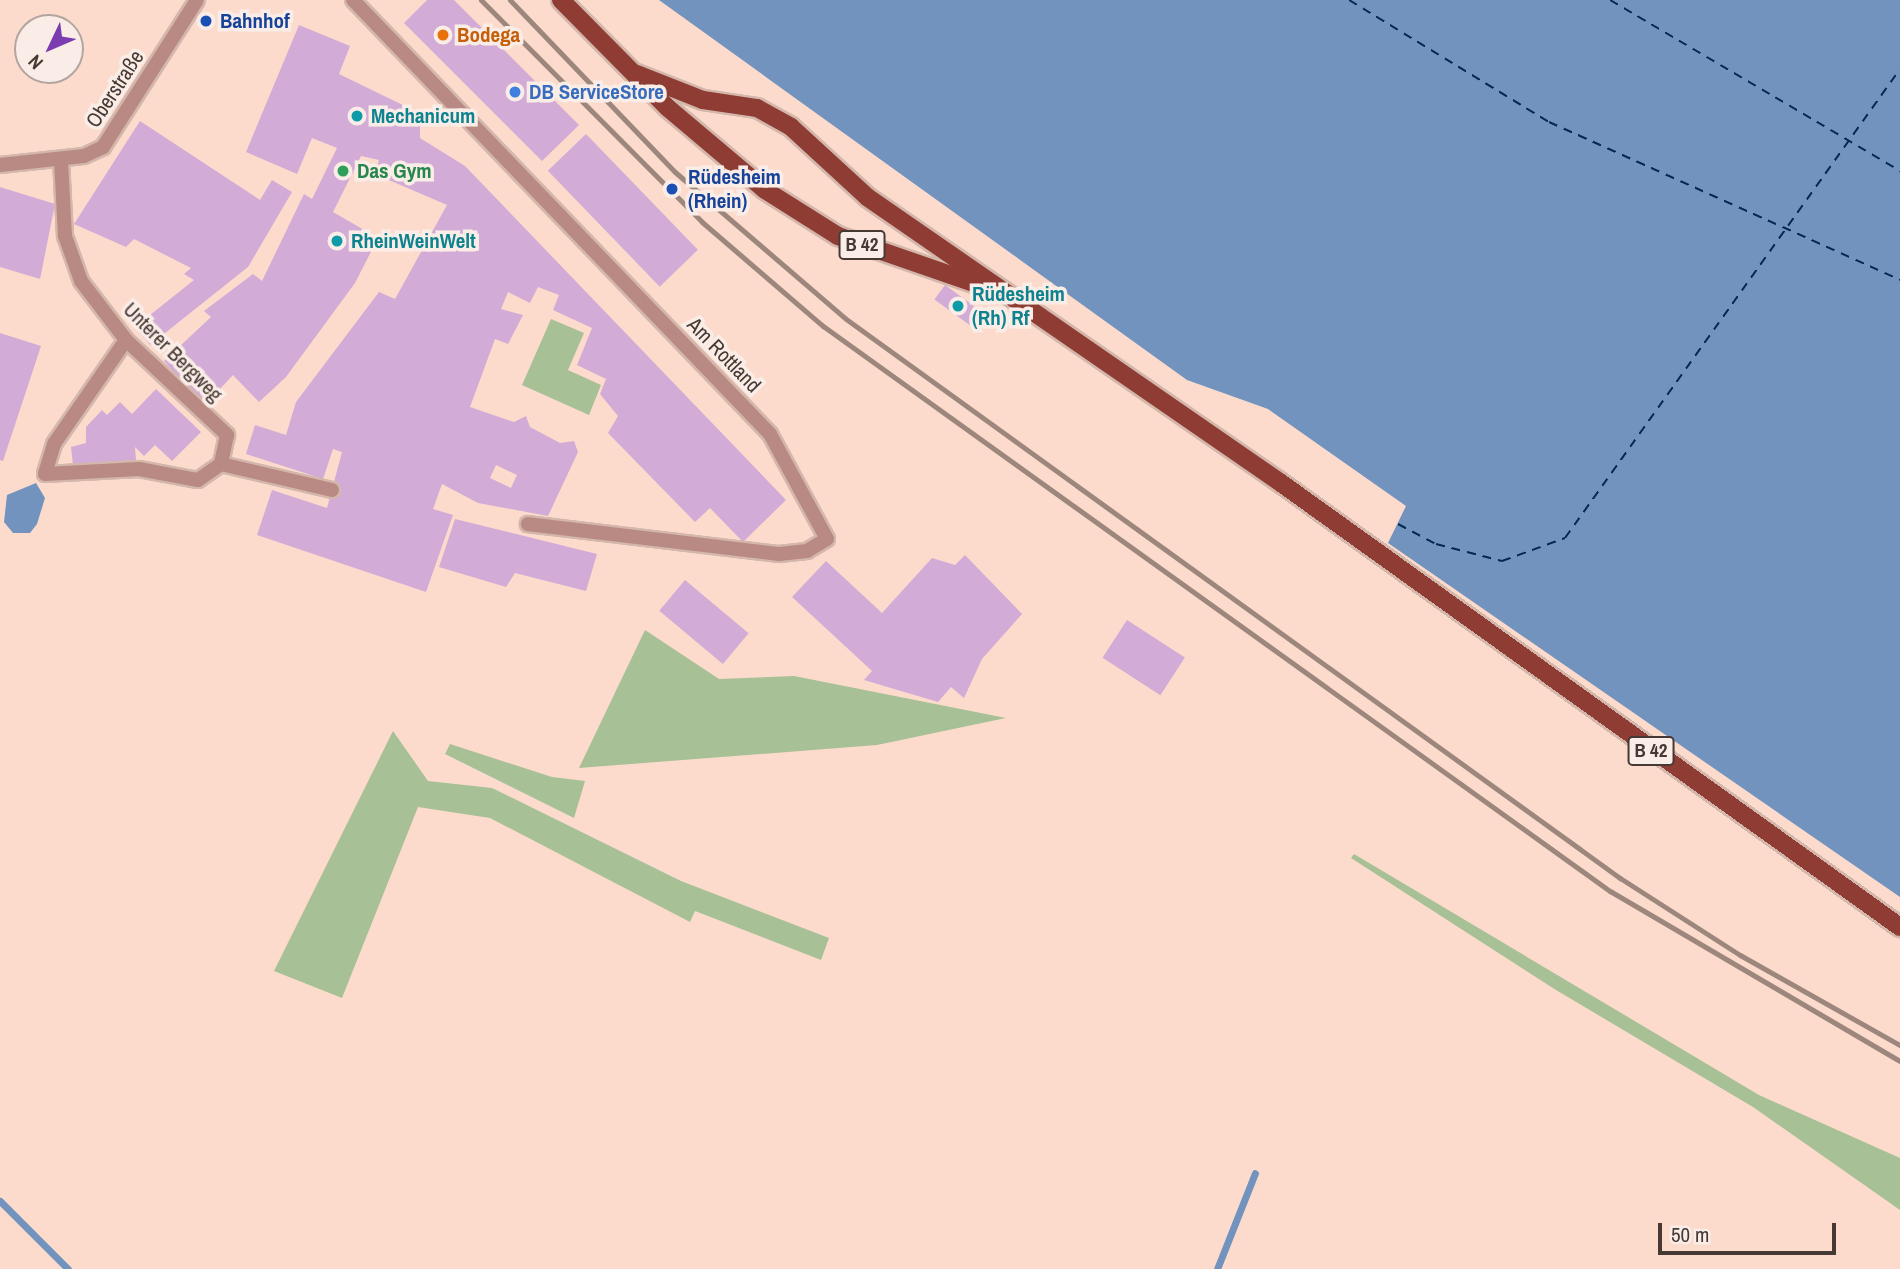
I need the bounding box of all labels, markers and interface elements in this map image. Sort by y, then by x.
place label: Bahnhof [220,8,290,34]
marker: Bahnhof [198,13,214,29]
north arrow [14,14,84,84]
place label: Bodega [457,22,520,48]
marker: Bodega [435,27,451,43]
street label: Oberstraße [81,46,149,132]
text: N [22,49,49,75]
place label: DB ServiceStore [529,79,664,105]
marker: DB ServiceStore [507,84,523,100]
place label: Mechanicum [371,103,475,129]
marker: Mechanicum [349,108,365,124]
place label: Das Gym [357,158,432,184]
marker: Das Gym [335,163,351,179]
place label: Rüdesheim (Rhein) [688,164,781,214]
marker: Rüdesheim (Rhein) [662,179,682,199]
place label: RheinWeinWelt [351,228,476,254]
road number: B 42 [838,230,886,260]
marker: RheinWeinWelt [329,233,345,249]
place label: Rüdesheim (Rh) Rf [972,281,1065,331]
street label: Unterer Bergweg [118,297,228,407]
marker: Rüdesheim (Rh) Rf [950,298,966,314]
street label: Am Rottland [682,312,766,398]
road number: B 42 [1626,736,1676,766]
scale bar [1662,1210,1840,1254]
text: 50 m [1671,1220,1709,1249]

